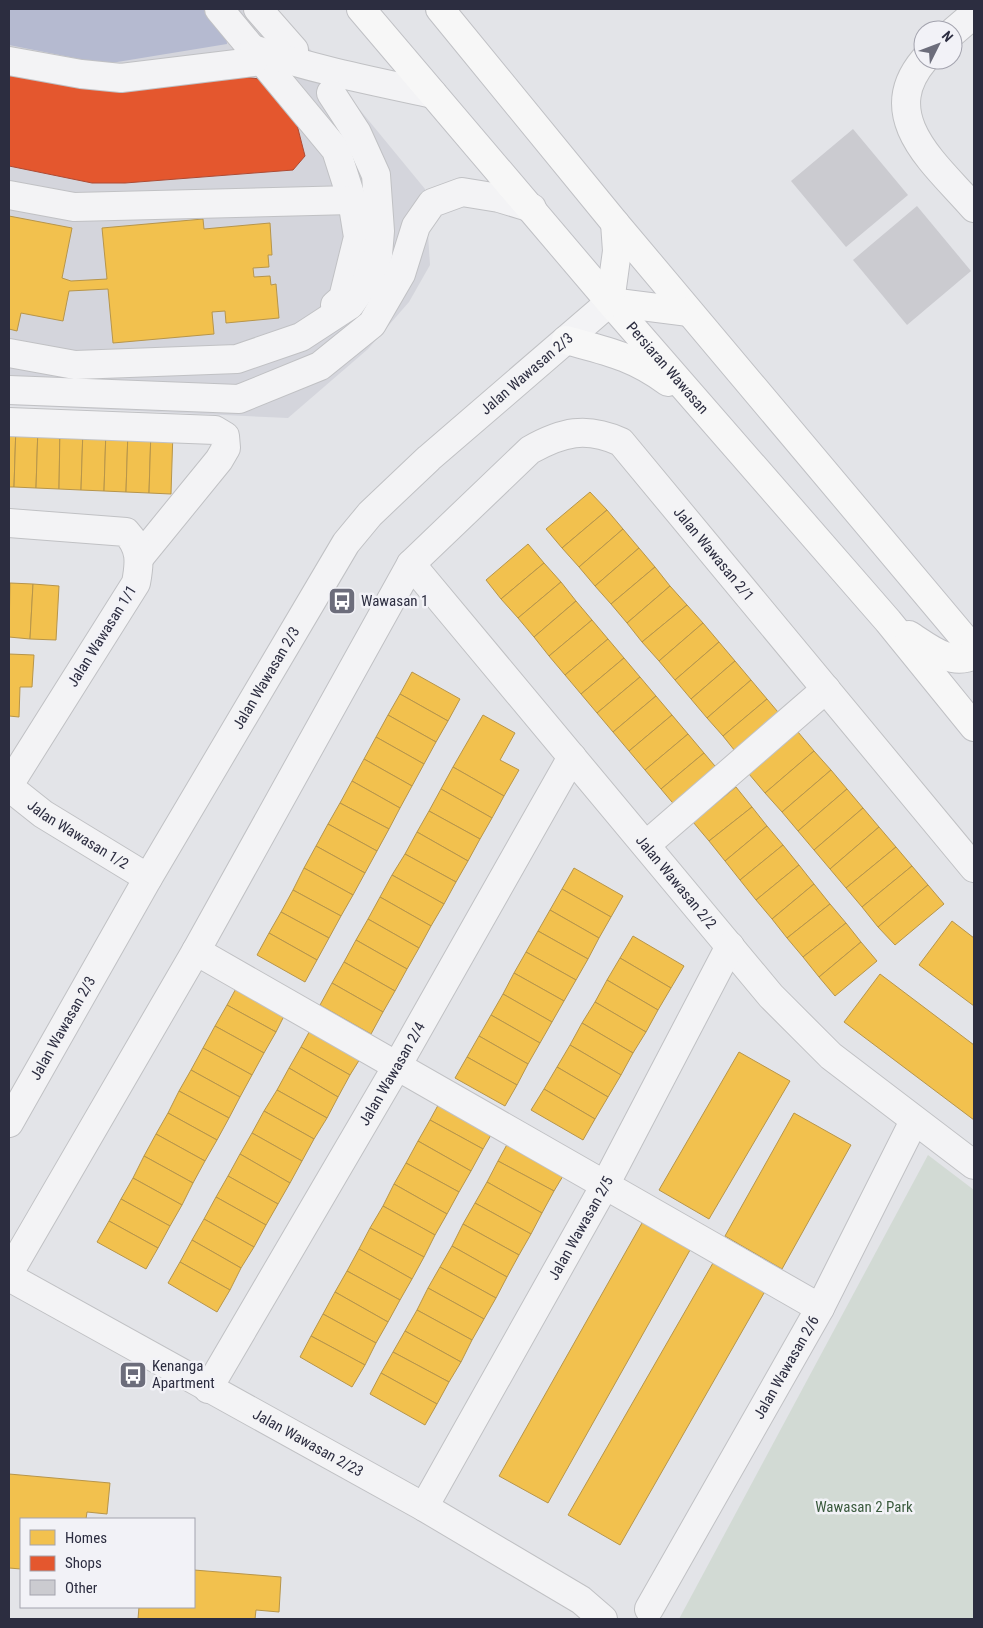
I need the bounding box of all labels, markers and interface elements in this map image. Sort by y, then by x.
north arrow [913,20,963,70]
text: N [939,28,956,45]
street label: Persiaran Wawasan [623,318,712,418]
street label: Jalan Wawasan 2/3 [477,329,577,418]
street label: Jalan Wawasan 2/1 [670,503,758,604]
street label: Jalan Wawasan 1/1 [64,582,140,690]
bus stop icon: Wawasan 1 [327,586,357,616]
place label: Wawasan 1 [361,592,428,610]
street label: Jalan Wawasan 2/3 [229,623,304,733]
street label: Jalan Wawasan 1/2 [24,796,132,873]
street label: Jalan Wawasan 2/2 [632,832,720,932]
street label: Jalan Wawasan 2/3 [26,973,99,1083]
street label: Jalan Wawasan 2/4 [355,1019,429,1129]
street label: Jalan Wawasan 2/5 [544,1173,617,1283]
street label: Jalan Wawasan 2/6 [750,1312,823,1422]
place label: Kenanga Apartment [152,1357,215,1392]
bus stop icon: Kenanga Apartment [118,1360,148,1390]
street label: Jalan Wawasan 2/23 [250,1405,367,1481]
park label: Wawasan 2 Park [815,1498,913,1516]
legend [20,1518,195,1608]
text: Homes [65,1529,107,1547]
text: Shops [65,1554,102,1572]
text: Other [65,1579,98,1597]

